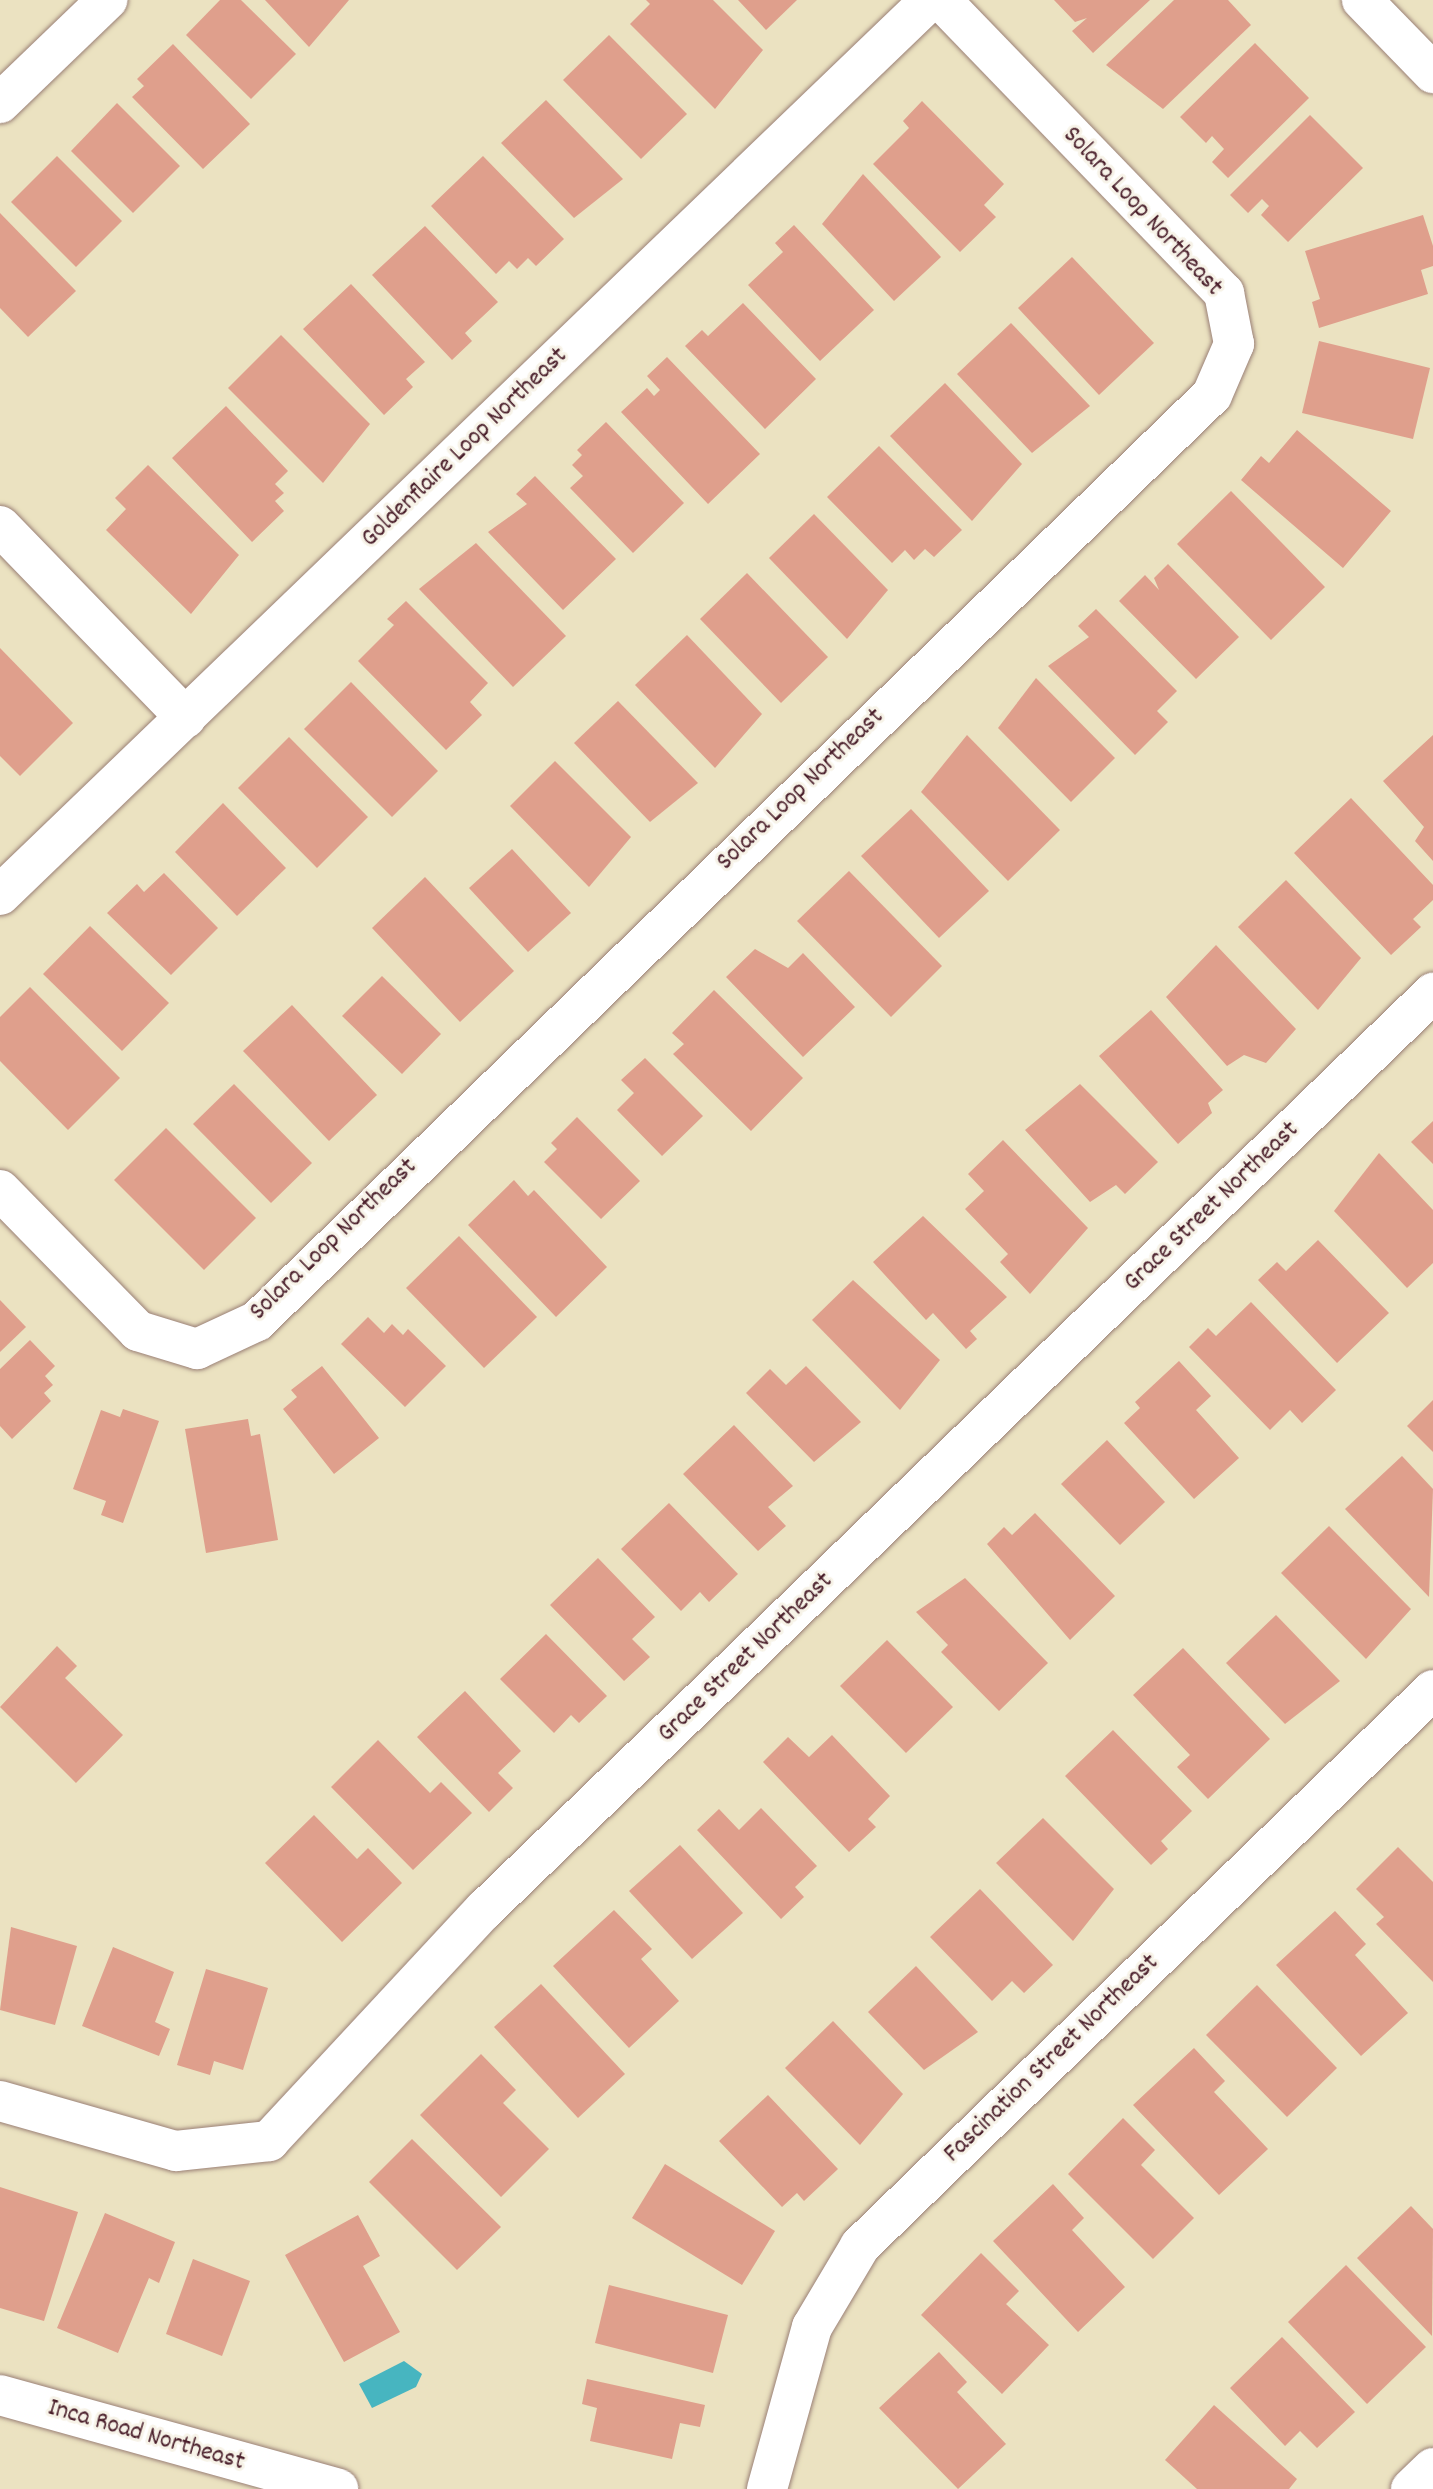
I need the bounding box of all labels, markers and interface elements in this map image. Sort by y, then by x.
street label: Solara Loop Northeast [1055,121,1229,303]
street label: Goldenflaire Loop Northeast [355,341,575,555]
street label: Solara Loop Northeast [711,702,891,878]
street label: Grace Street Northeast [1118,1115,1306,1299]
street label: Solara Loop Northeast [244,1152,424,1328]
street label: Grace Street Northeast [652,1566,840,1750]
street label: Fascination Street Northeast [938,1948,1166,2170]
street label: Inca Road Northeast [44,2393,248,2479]

